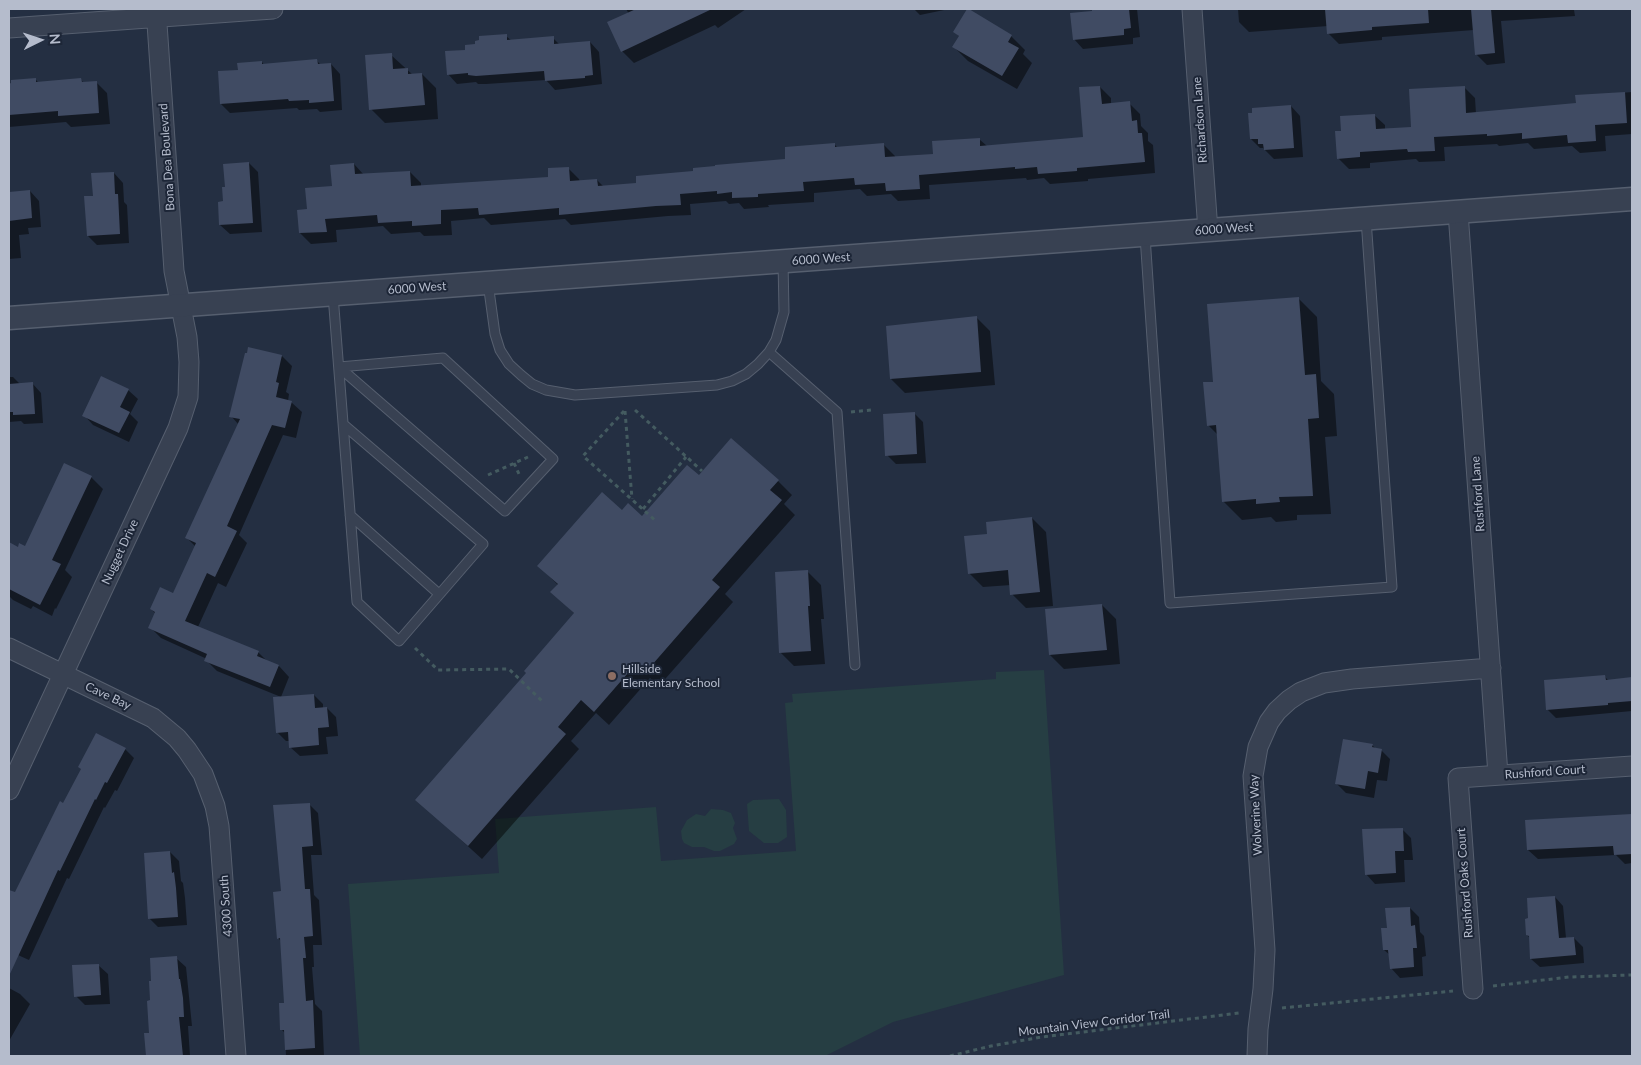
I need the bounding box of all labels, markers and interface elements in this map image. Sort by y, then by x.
north arrow [15,15,65,65]
text: N [47,33,64,45]
street label: Richardson Lane [1190,76,1210,164]
street label: Bona Dea Boulevard [156,103,178,211]
street label: 6000 West [1194,220,1254,238]
street label: 6000 West [791,250,851,268]
street label: 6000 West [387,279,447,297]
street label: Rushford Lane [1468,456,1488,532]
street label: Nugget Drive [99,517,141,587]
place label: Hillside Elementary School [622,662,720,690]
marker: Hillside Elementary School [606,670,618,682]
street label: Cave Bay [83,679,133,713]
street label: Rushford Court [1504,762,1586,782]
street label: Wolverine Way [1247,774,1265,856]
street label: Rushford Oaks Court [1454,827,1476,939]
street label: 4300 South [217,875,235,937]
street label: Mountain View Corridor Trail [1017,1007,1171,1039]

